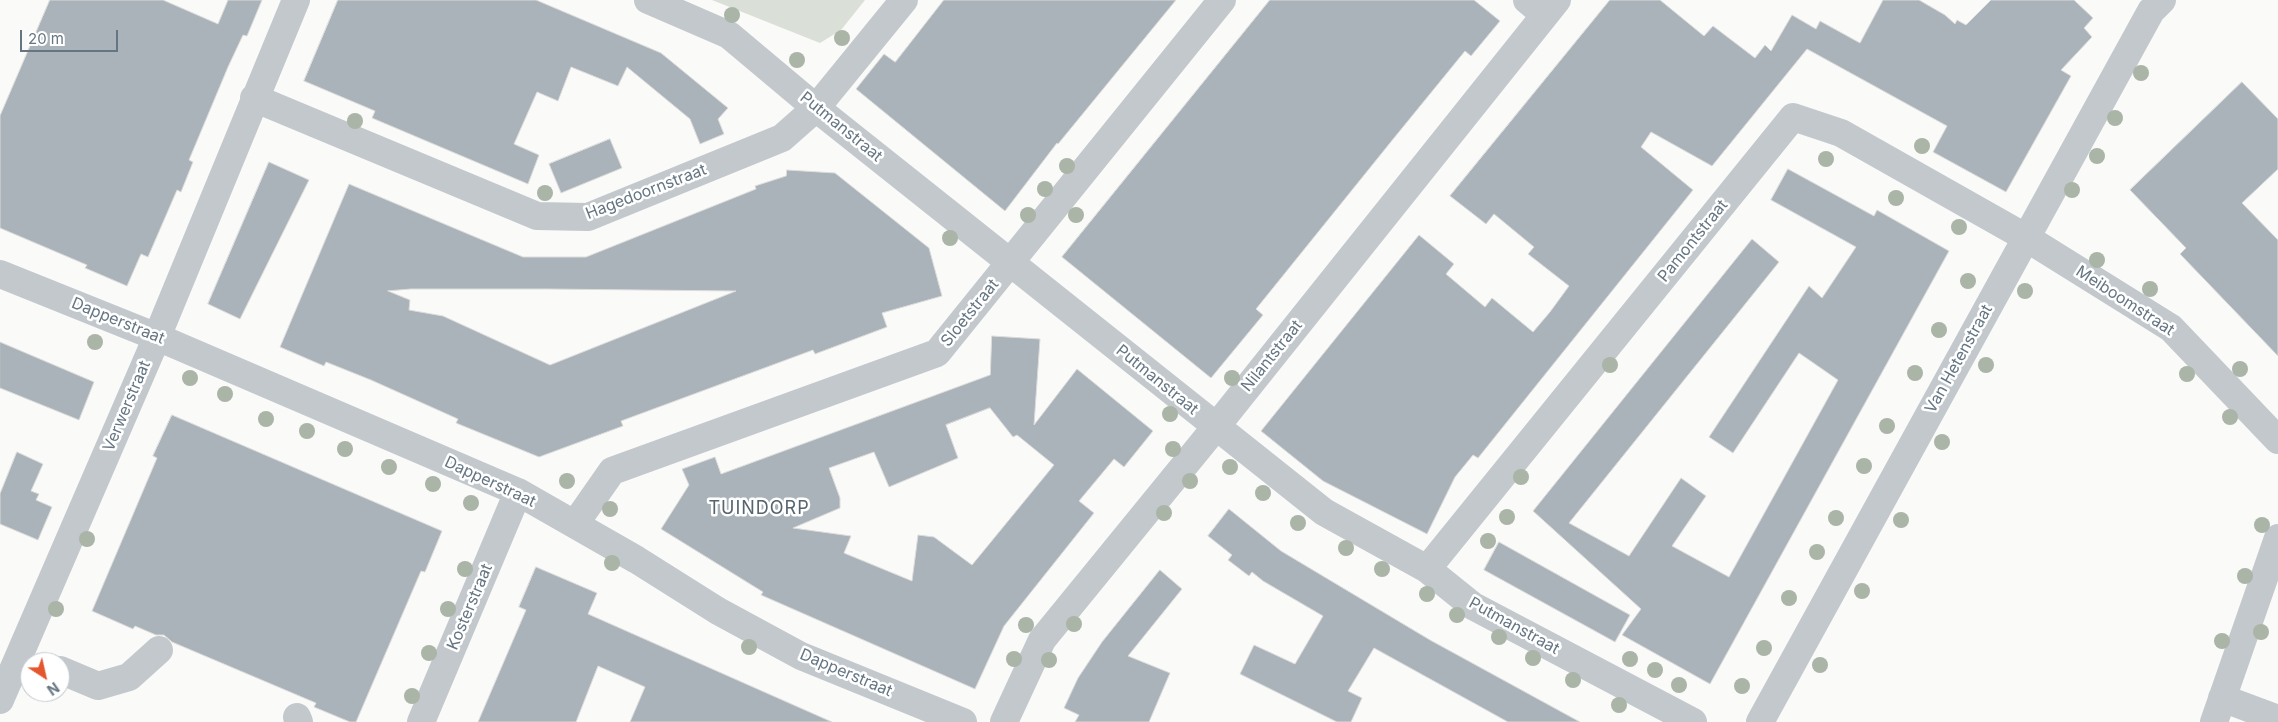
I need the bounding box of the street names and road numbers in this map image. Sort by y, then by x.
street label: Putmanstraat [796,88,886,166]
street label: Hagedoornstraat [583,160,709,224]
street label: Pamontstraat [1654,196,1732,286]
street label: Meiboomstraat [2072,262,2178,340]
street label: Sloetstraat [937,275,1003,351]
street label: Dapperstraat [69,294,167,348]
street label: Van Hetenstraat [1921,301,1997,417]
street label: Nilantstraat [1237,316,1307,396]
street label: Putmanstraat [1112,341,1202,419]
street label: Verwerstraat [99,358,155,454]
street label: Dapperstraat [441,453,539,511]
street label: Kosterstraat [443,561,497,653]
street label: Putmanstraat [1465,593,1563,659]
street label: Dapperstraat [797,645,895,701]

